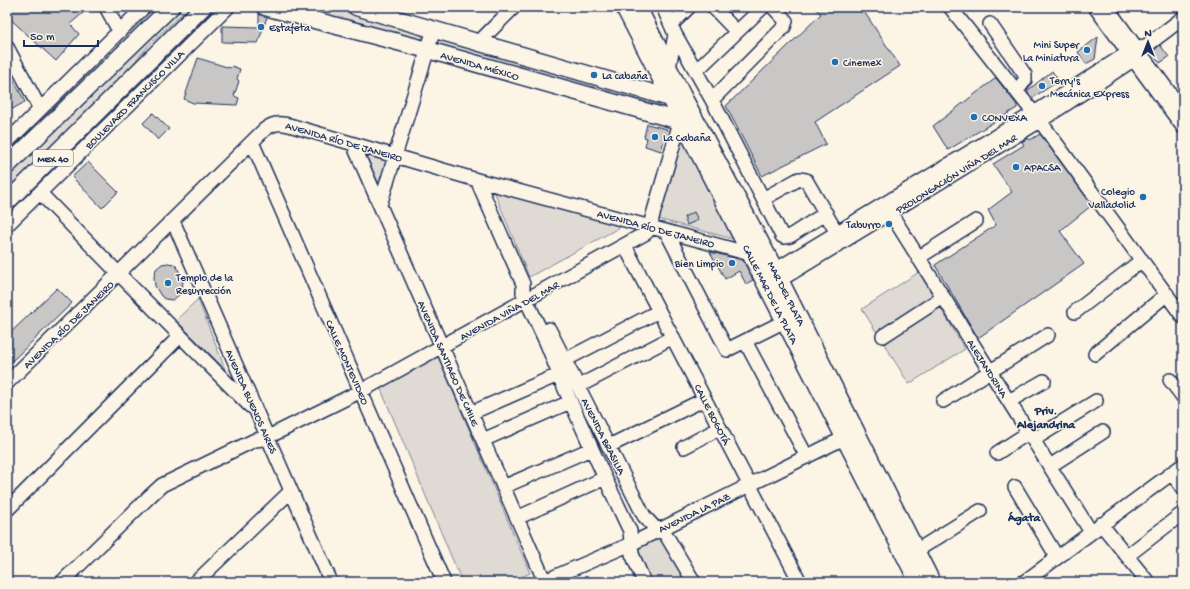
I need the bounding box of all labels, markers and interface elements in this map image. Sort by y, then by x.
scale bar [24,22,98,48]
marker: Estafeta [256,22,266,32]
place label: Estafeta [269,22,311,35]
north arrow [1128,22,1168,62]
text: N [1144,28,1152,40]
text: 50 m [30,31,55,45]
place label: Mini Super La Miniatura [1023,40,1080,65]
marker: Mini Super La Miniatura [1082,45,1092,55]
street label: BOULEVARD FRANCISCO VILLA [83,48,188,153]
street label: AVENIDA MÉXICO [439,49,521,84]
marker: Cinemex [830,57,840,67]
place label: Cinemex [843,58,882,70]
marker: La cabaña [589,70,599,80]
place label: La cabaña [602,71,649,83]
place label: Terry's Mecánica Express [1049,76,1130,101]
marker: Terry's Mecánica Express [1037,81,1047,91]
marker: CONVEXA [969,112,979,122]
place label: CONVEXA [982,113,1028,125]
street label: AVENIDA RÍO DE JANEIRO [284,119,404,165]
street label: PROLONGACIÓN VIÑA DEL MAR [893,131,1021,217]
marker: La Cabaña [650,132,660,142]
place label: La Cabaña [663,133,712,145]
road number: MEX 40 [33,150,73,166]
marker: APACSA [1011,162,1021,172]
place label: APACSA [1024,163,1061,175]
place label: Colegio Valladolid [1087,187,1137,212]
marker: Colegio Valladolid [1138,192,1148,202]
street label: AVENIDA RÍO DE JANEIRO [595,207,716,252]
marker: Taburro [884,219,894,229]
place label: Taburro [845,220,881,232]
street label: CALLE MAR DE LA PLATA [739,243,800,347]
marker: Bien Limpio [727,258,737,268]
place label: Bien Limpio [674,259,724,271]
street label: MAR DEL PLATA [764,260,807,328]
place label: Templo de la Resurrección [175,273,234,298]
street label: AVENIDA RÍO DE JANEIRO [21,278,117,372]
marker: Templo de la Resurrección [163,278,173,288]
street label: AVENIDA VIÑA DEL MAR [458,279,563,344]
street label: AVENIDA SANTIAGO DE CHILE [414,299,481,430]
street label: CALLE MONTEVIDEO [322,318,370,408]
street label: ALEJANDRINA [964,338,1009,401]
street label: AVENIDA BUENOS AIRES [222,348,279,457]
street label: CALLE BOGOTÁ [691,382,733,448]
street label: AVENIDA BRASILIA [578,397,627,478]
district label: Priv. Alejandrina [1016,405,1076,433]
street label: AVENIDA LA PAZ [657,491,734,536]
district label: Ágata [1007,511,1041,526]

